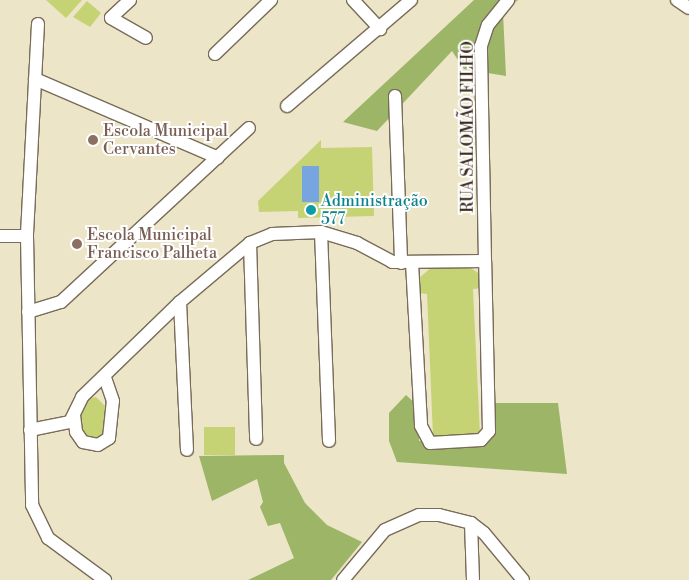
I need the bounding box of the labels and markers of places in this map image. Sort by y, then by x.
place label: Escola Municipal Cervantes [103,121,228,159]
marker: Escola Municipal Cervantes [87,134,99,146]
place label: Administração 577 [321,191,428,229]
marker: Administração 577 [305,204,317,216]
place label: Escola Municipal Francisco Palheta [87,225,217,263]
marker: Escola Municipal Francisco Palheta [71,238,83,250]

